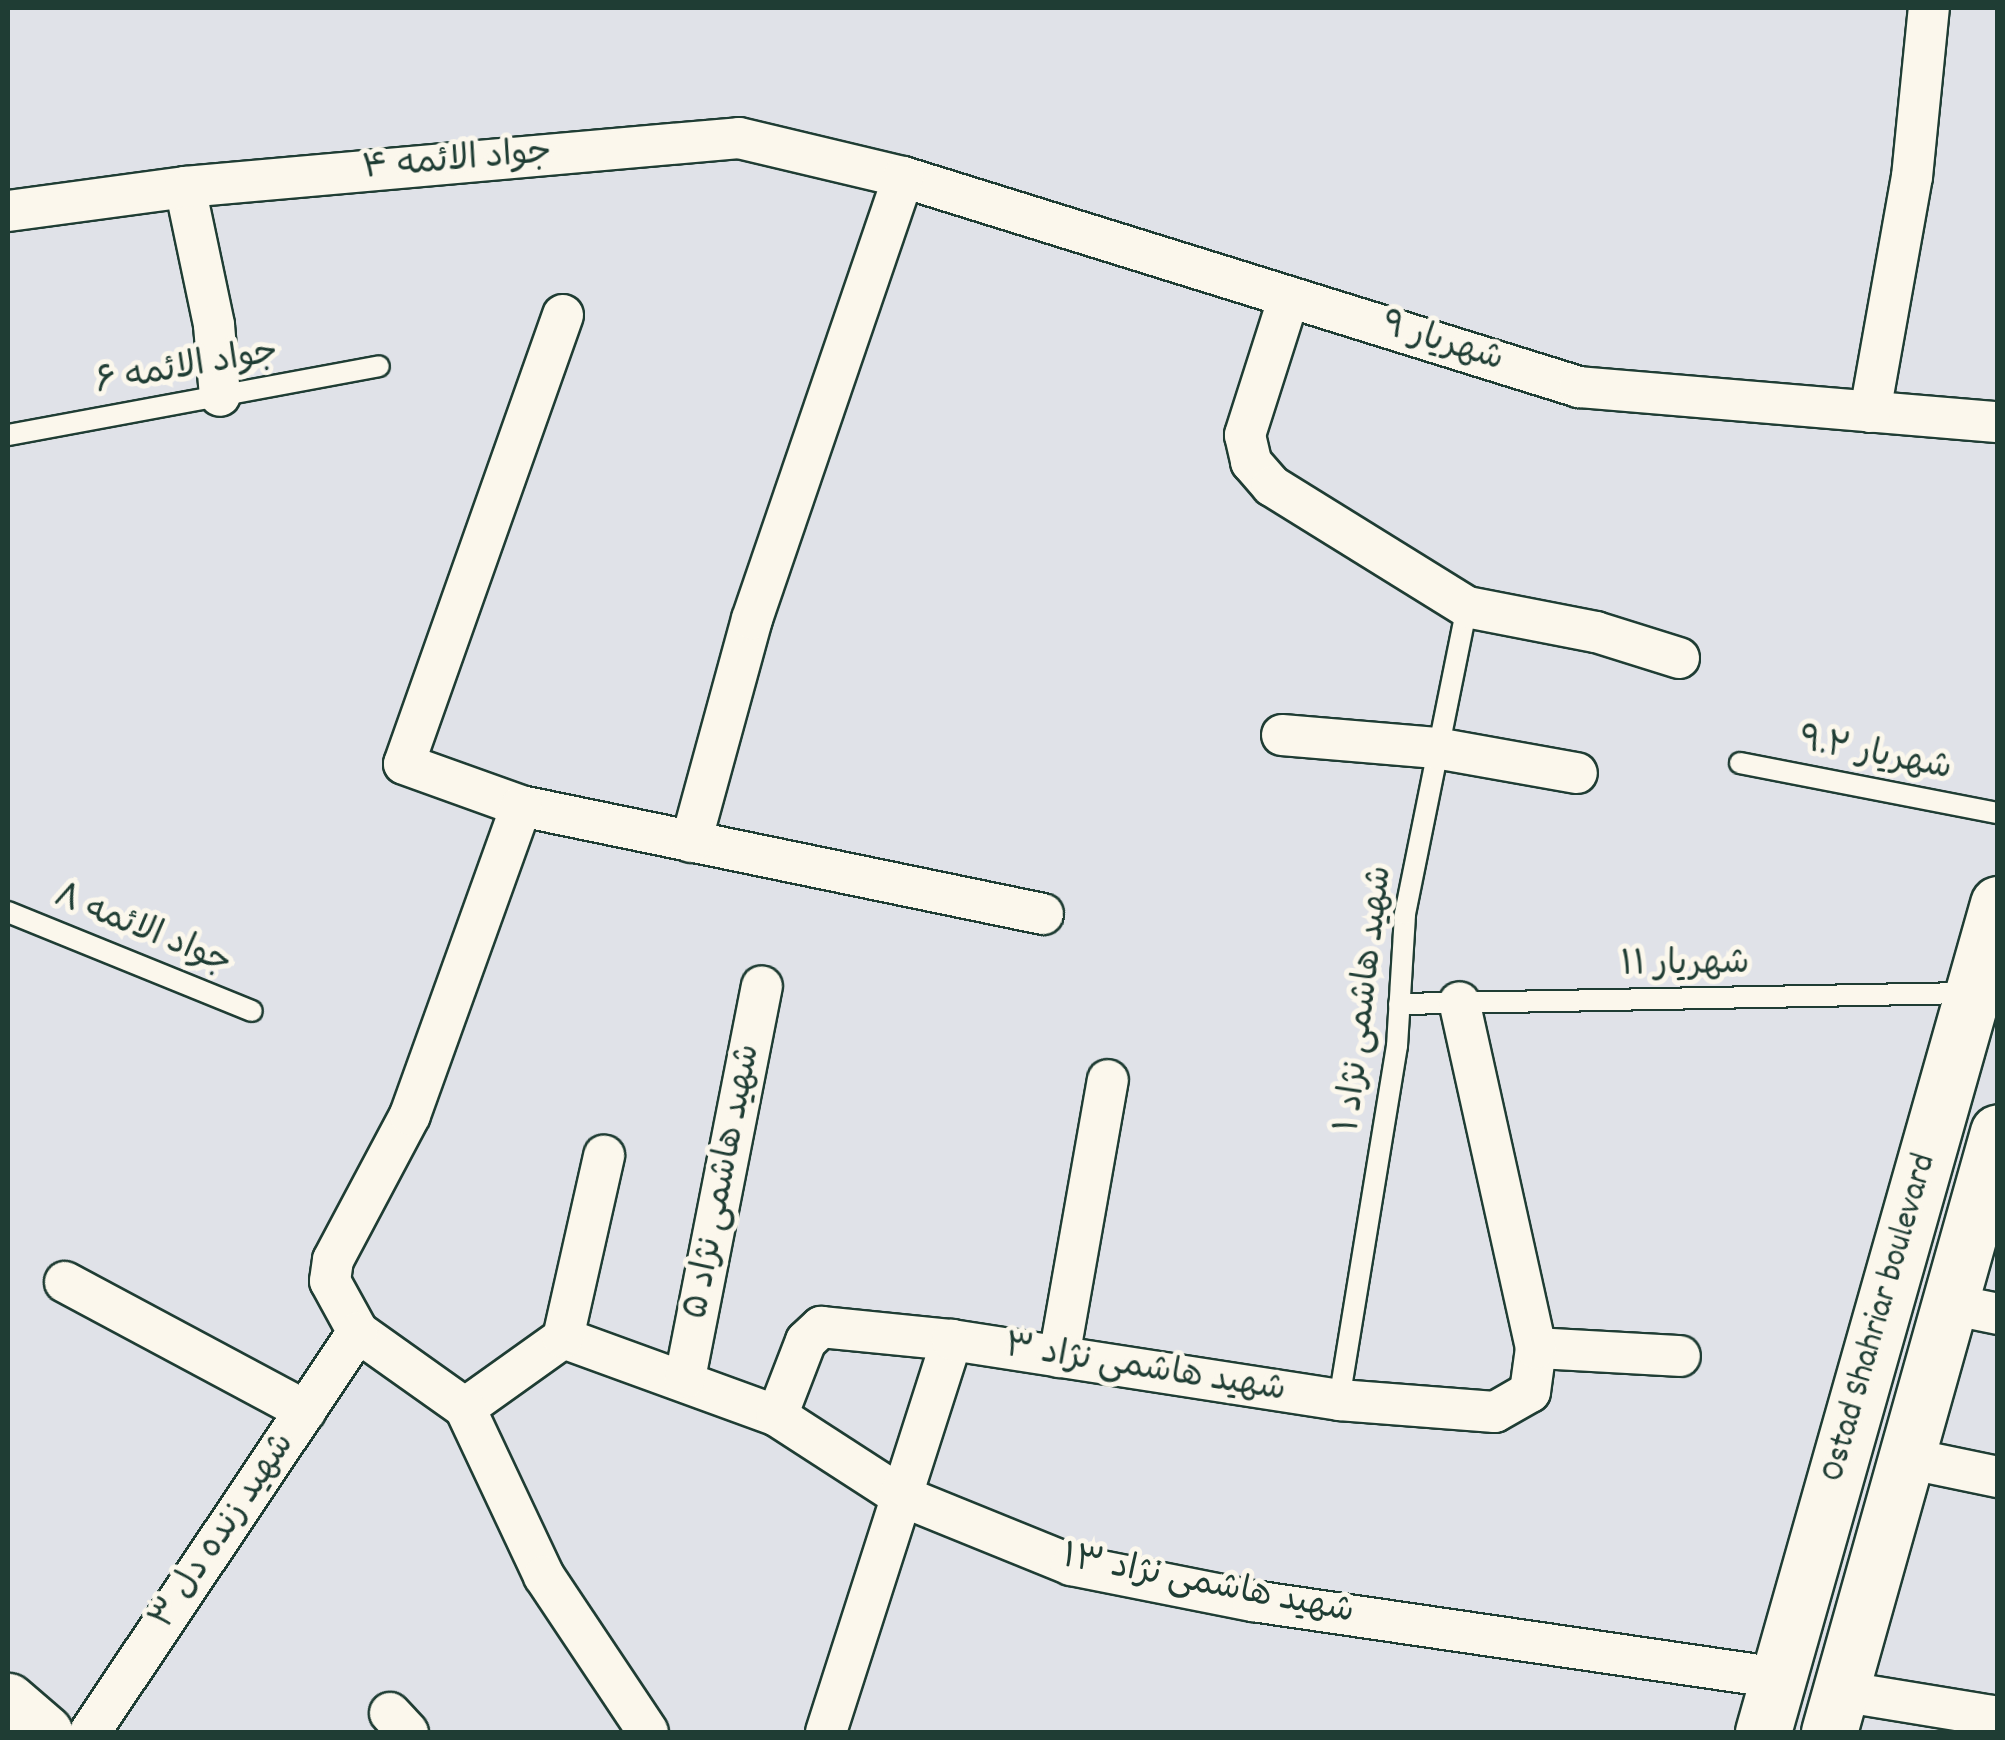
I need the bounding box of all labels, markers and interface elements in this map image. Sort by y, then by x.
street label: جواد الائمه ۴ [361,133,553,191]
street label: شهریار ۹ [1376,306,1508,382]
street label: جواد الائمه ۶ [92,332,282,406]
street label: شهریار ۹.۲ [1795,721,1955,791]
street label: شهید هاشمی نژاد ۱ [1329,864,1403,1134]
street label: جواد الائمه ۸ [47,876,237,986]
street label: شهریار ۱۱ [1620,944,1750,988]
street label: شهید هاشمی نژاد ۵ [677,1041,771,1323]
street label: Ostad Shahriar boulevard [1813,1149,1947,1487]
street label: شهید هاشمی نژاد ۳ [1002,1327,1288,1413]
street label: شهید زنده دل ۳ [143,1426,305,1638]
street label: شهید هاشمی نژاد ۱۳ [1059,1537,1357,1635]

